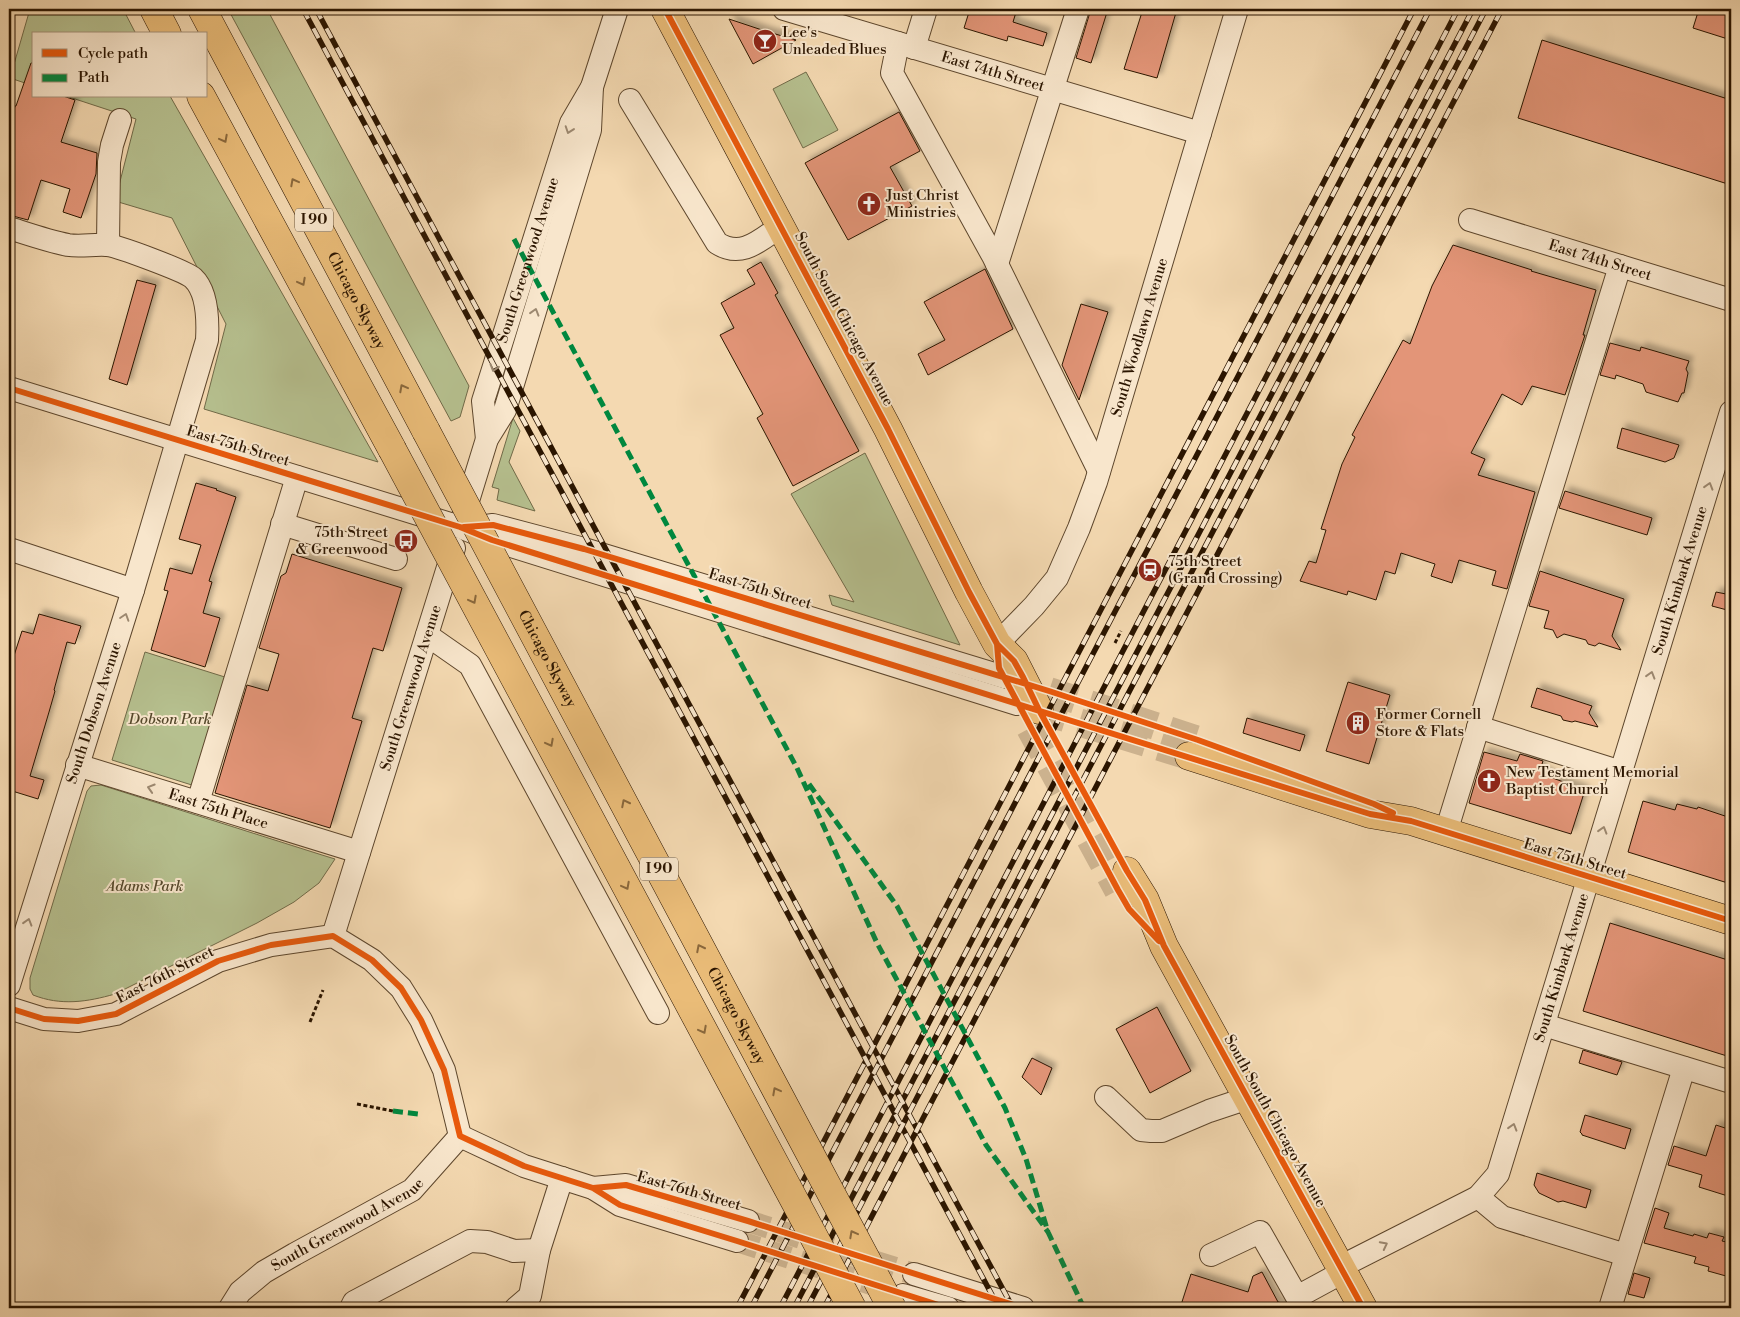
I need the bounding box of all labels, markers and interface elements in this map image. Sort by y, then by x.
place label: Lee's Unleaded Blues [782,23,887,59]
bar icon: Lee's Unleaded Blues [752,28,778,54]
legend [32,32,208,98]
text: Cycle path [78,44,148,63]
street label: East 74th Street [939,47,1048,96]
text: Path [78,68,110,87]
one-way arrow [565,125,575,133]
one-way arrow [218,134,228,143]
street label: South Greenwood Avenue [492,175,563,345]
one-way arrow [290,179,300,188]
place label: Just Christ Ministries [885,186,960,222]
church icon: Just Christ Ministries [856,191,882,217]
road number: I 90 [295,208,333,232]
street label: South South Chicago Avenue [790,229,898,409]
street label: East 74th Street [1546,235,1655,285]
street label: Chicago Skyway [323,249,391,353]
street label: South Woodlawn Avenue [1106,255,1172,419]
one-way arrow [295,277,305,286]
one-way arrow [529,309,539,317]
one-way arrow [489,363,499,372]
one-way arrow [399,384,409,393]
street label: East 75th Street [184,421,293,471]
one-way arrow [1703,482,1713,491]
street label: South Kimbark Avenue [1648,503,1711,657]
place label: 75th Street & Greenwood [296,523,389,559]
bus stop icon: 75th Street & Greenwood [393,528,419,554]
place label: 75th Street (Grand Crossing) [1168,552,1283,588]
station icon: 75th Street (Grand Crossing) [1137,557,1163,583]
street label: East 75th Street [706,564,815,614]
one-way arrow [467,594,477,603]
street label: South Greenwood Avenue [376,602,445,773]
street label: Chicago Skyway [514,607,582,711]
one-way arrow [119,613,129,621]
street label: South Dobson Avenue [62,640,126,786]
one-way arrow [1645,671,1655,679]
place label: Former Cornell Store & Flats [1376,705,1482,741]
park label: Dobson Park [128,710,212,729]
building icon: Former Cornell Store & Flats [1345,710,1371,736]
one-way arrow [544,738,554,747]
place label: New Testament Memorial Baptist Church [1505,763,1679,799]
church icon: New Testament Memorial Baptist Church [1476,768,1502,794]
one-way arrow [147,784,156,794]
street label: East 75th Place [166,784,271,833]
one-way arrow [621,800,631,809]
one-way arrow [1598,827,1608,835]
street label: East 75th Street [1521,834,1630,884]
road number: I 90 [640,858,678,881]
park label: Adams Park [105,877,184,896]
one-way arrow [620,881,630,890]
street label: South Kimbark Avenue [1529,891,1593,1045]
one-way arrow [23,918,33,927]
street label: East 76th Street [113,942,218,1008]
one-way arrow [696,944,706,953]
street label: Chicago Skyway [703,964,771,1068]
one-way arrow [697,1024,707,1033]
street label: South South Chicago Avenue [1220,1031,1330,1211]
one-way arrow [772,1087,782,1096]
one-way arrow [1507,1123,1517,1132]
street label: East 76th Street [635,1167,744,1215]
street label: South Greenwood Avenue [267,1174,428,1275]
one-way arrow [849,1231,859,1240]
one-way arrow [1379,1241,1388,1251]

